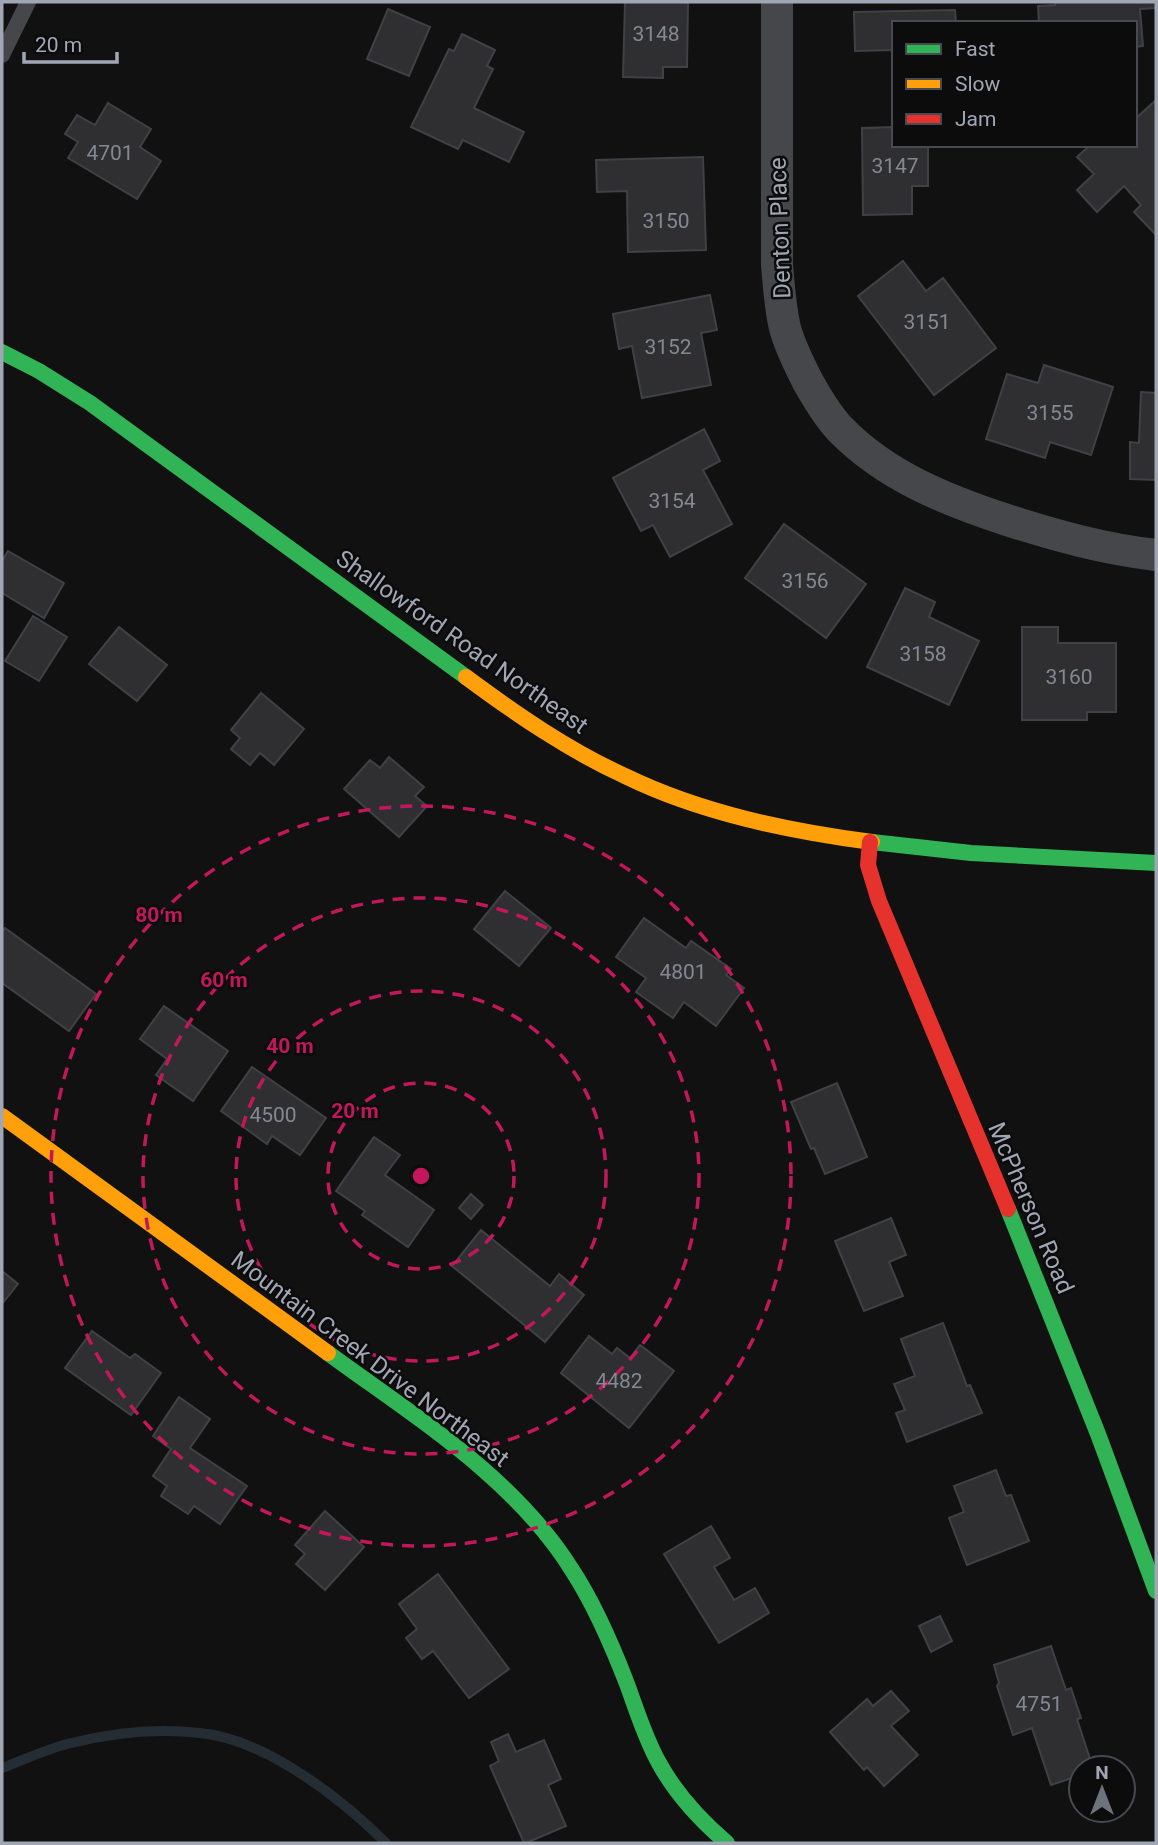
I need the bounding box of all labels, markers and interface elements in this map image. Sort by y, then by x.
scale bar [24,21,117,65]
legend [892,21,1137,147]
house number: 3148 [632,22,680,46]
text: 20 m [35,33,82,57]
text: Fast [955,37,996,61]
text: Slow [955,72,1001,96]
text: Jam [955,107,996,131]
house number: 4701 [86,141,134,165]
house number: 3147 [871,154,919,178]
street label: Denton Place [764,157,796,299]
house number: 3150 [642,209,690,233]
house number: 3151 [903,310,951,334]
house number: 3152 [644,335,692,359]
house number: 3155 [1026,401,1074,425]
house number: 3154 [648,489,696,513]
street label: Shallowford Road Northeast [331,544,593,740]
house number: 3156 [781,569,829,593]
house number: 3158 [899,642,947,666]
house number: 3160 [1045,665,1093,689]
text: 80 m [135,903,183,927]
house number: 4801 [659,960,707,984]
text: 60 m [200,968,248,992]
text: 40 m [266,1034,314,1058]
text: 20 m [331,1099,379,1123]
house number: 4500 [249,1103,297,1127]
street label: McPherson Road [982,1118,1080,1298]
centre of rings [409,1164,433,1188]
street label: Mountain Creek Drive Northeast [226,1245,515,1473]
house number: 4482 [595,1369,643,1393]
house number: 4751 [1015,1692,1063,1716]
north arrow [1067,1754,1137,1824]
text: N [1095,1761,1109,1784]

